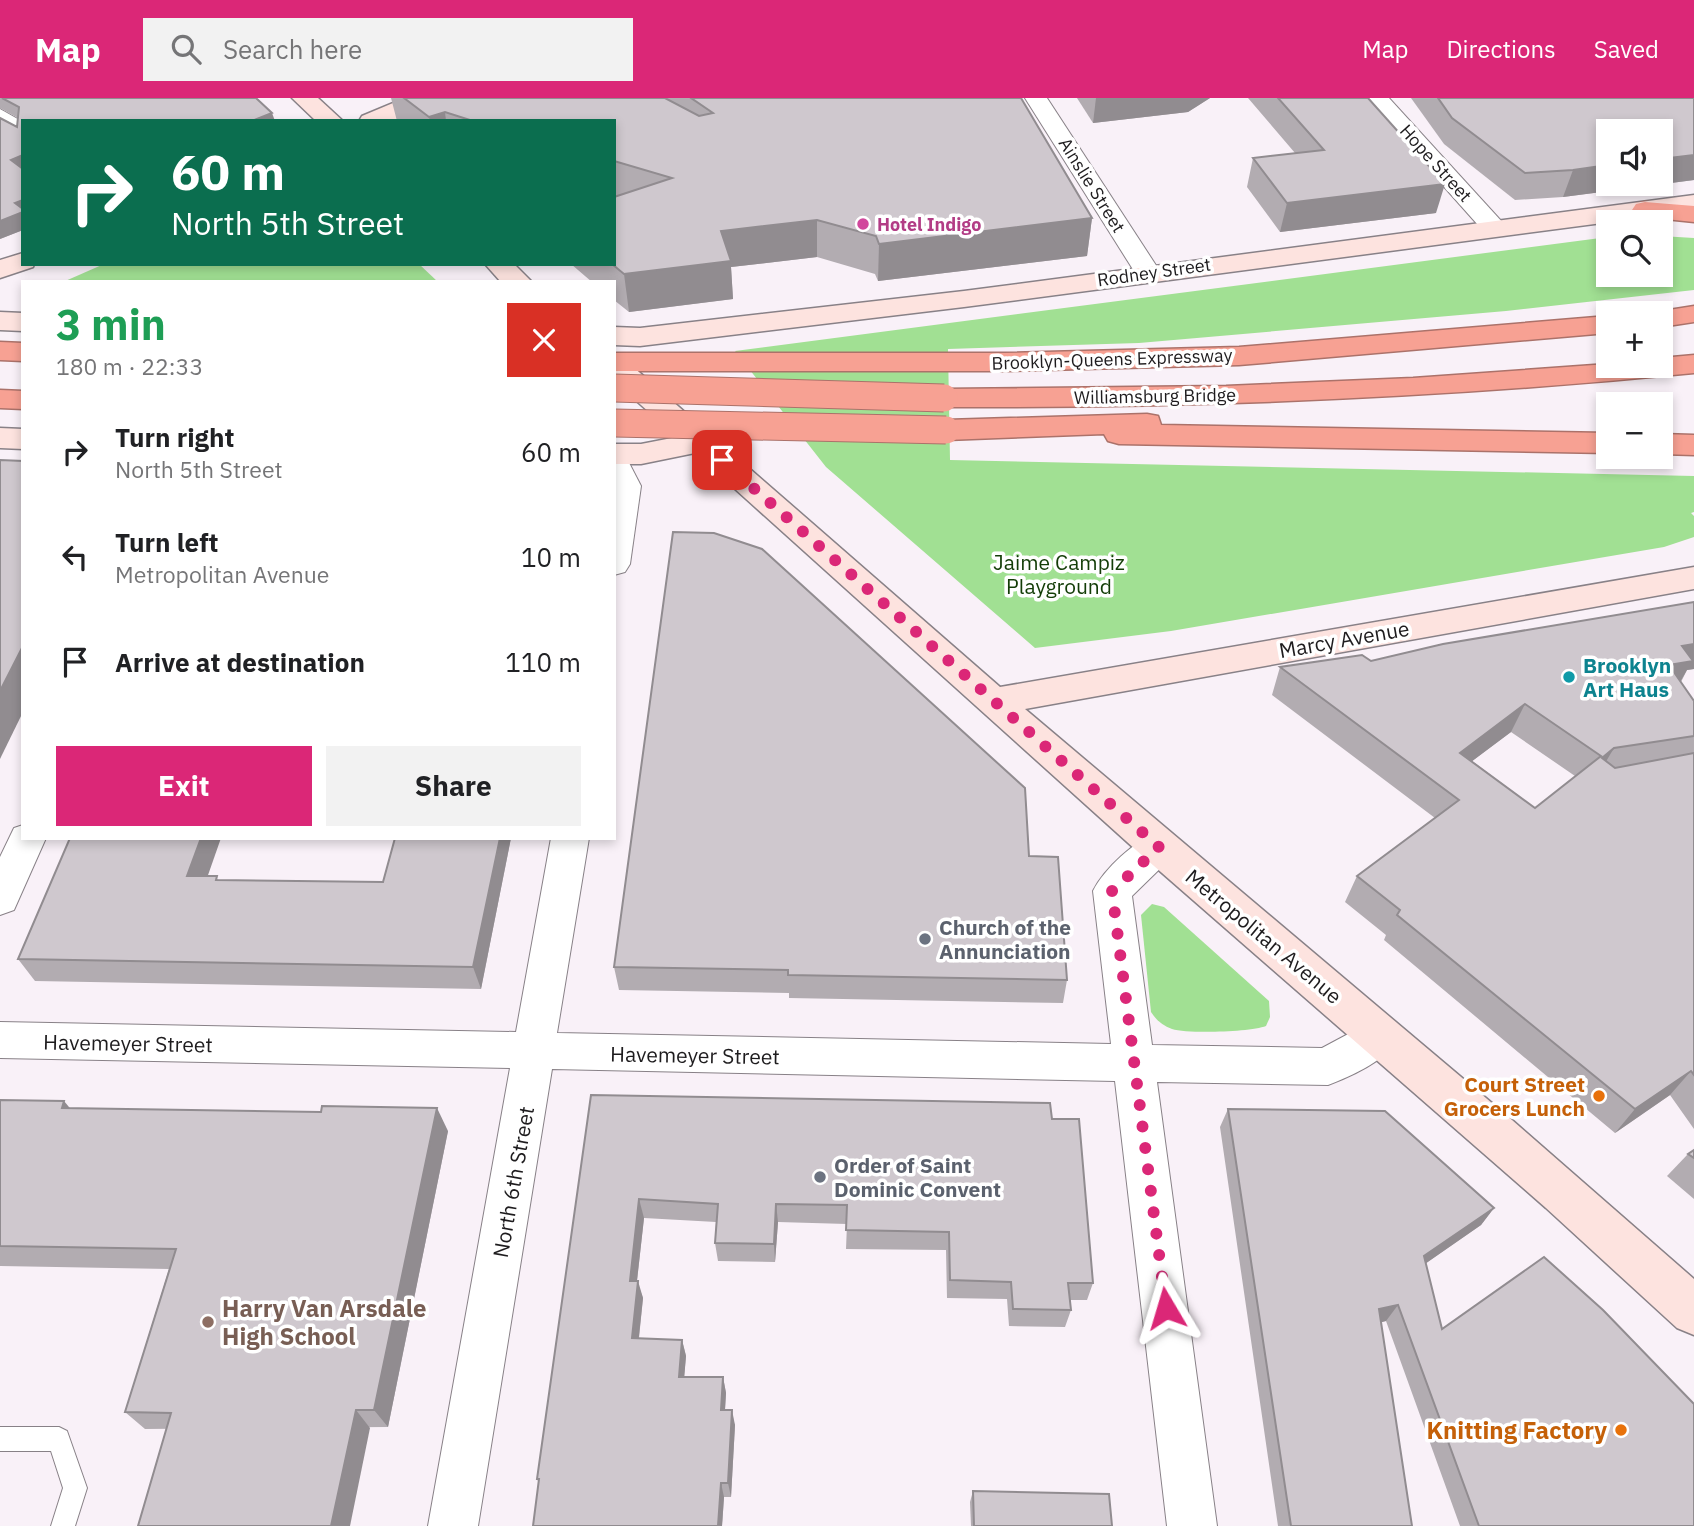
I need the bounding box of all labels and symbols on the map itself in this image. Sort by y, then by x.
street label: Hope Street [1395,119,1477,207]
street label: Ainslie Street [1054,133,1130,237]
place label: Hotel Indigo [877,213,981,236]
marker: Hotel Indigo [855,216,871,232]
street label: Rodney Street [1096,253,1212,291]
street label: Brooklyn-Queens Expressway [991,343,1233,375]
street label: Williamsburg Bridge [1074,383,1236,409]
pin [692,430,752,490]
park label: Jaime Campiz Playground [993,548,1125,600]
street label: Marcy Avenue [1277,614,1411,664]
place label: Brooklyn Art Haus [1583,651,1671,703]
marker: Brooklyn Art Haus [1561,669,1577,685]
street label: Metropolitan Avenue [1180,862,1348,1010]
place label: Church of the Annunciation [939,913,1071,965]
marker: Church of the Annunciation [917,931,933,947]
street label: Havemeyer Street [43,1028,213,1058]
street label: Havemeyer Street [610,1040,780,1070]
place label: Court Street Grocers Lunch [1444,1070,1585,1122]
marker: Court Street Grocers Lunch [1591,1088,1607,1104]
street label: North 6th Street [486,1104,540,1260]
place label: Order of Saint Dominic Convent [834,1151,1001,1203]
marker: Order of Saint Dominic Convent [812,1169,828,1185]
position arrow [1129,1271,1203,1345]
place label: Harry Van Arsdale High School [222,1292,427,1352]
marker: Harry Van Arsdale High School [200,1314,216,1330]
place label: Knitting Factory [1427,1414,1607,1446]
marker: Knitting Factory [1613,1422,1629,1438]

